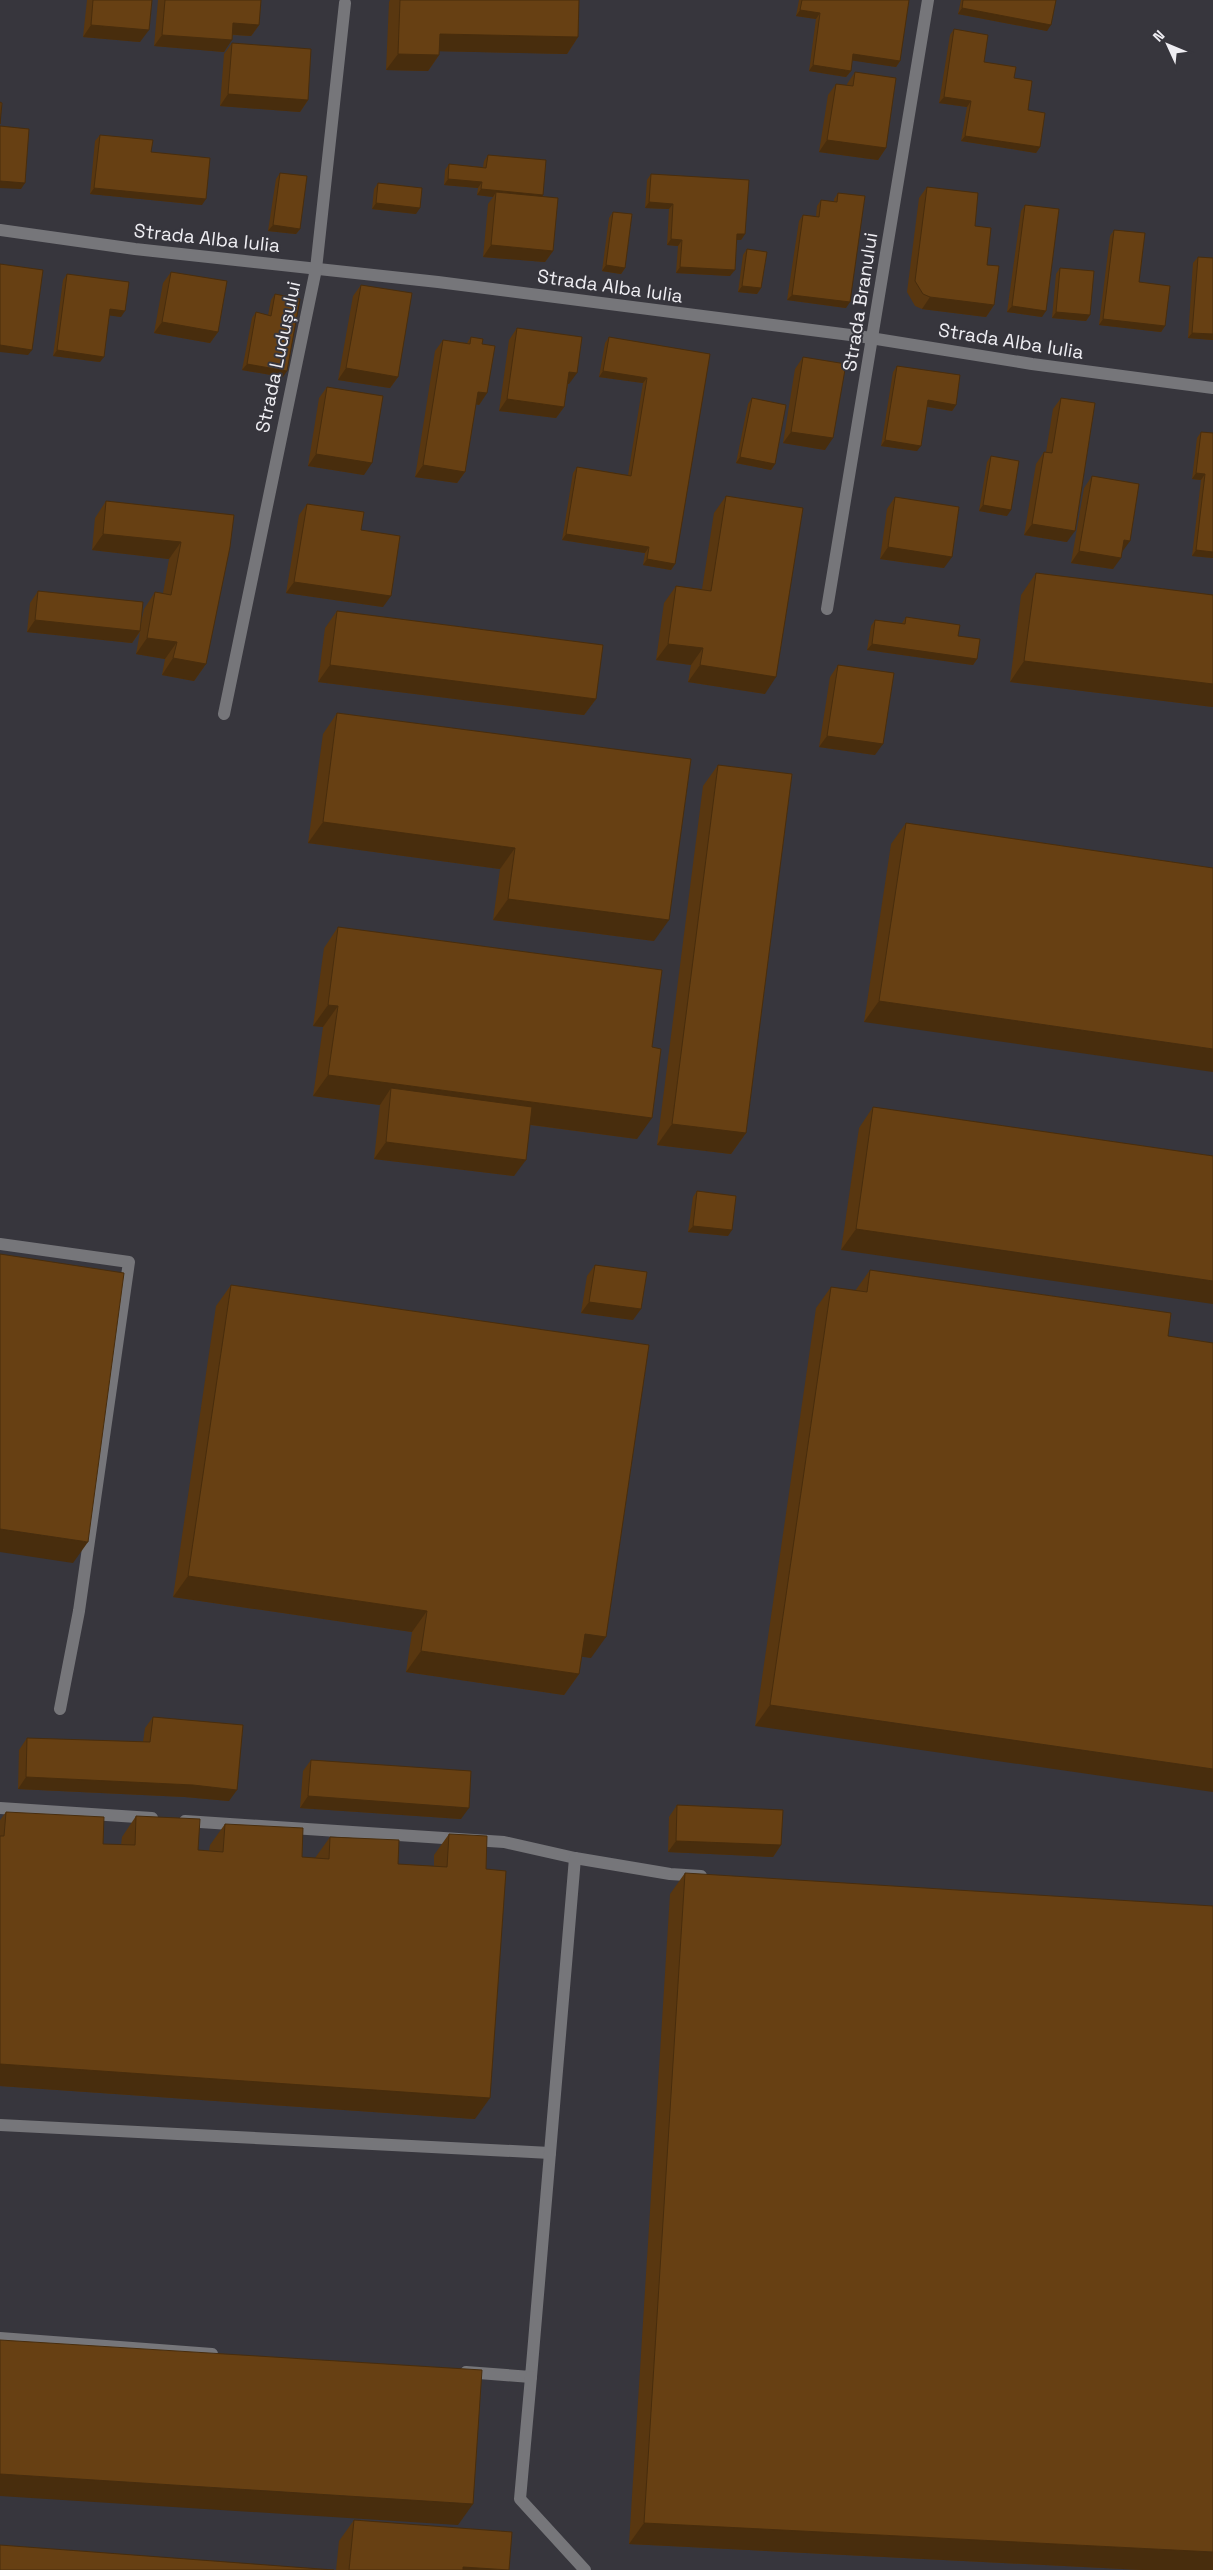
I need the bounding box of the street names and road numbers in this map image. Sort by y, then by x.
street label: Strada Alba Iulia [133,218,281,258]
street label: Strada Branului [837,231,883,373]
street label: Strada Alba Iulia [536,263,685,309]
street label: Strada Ludușului [250,279,306,435]
street label: Strada Alba Iulia [937,317,1086,365]

